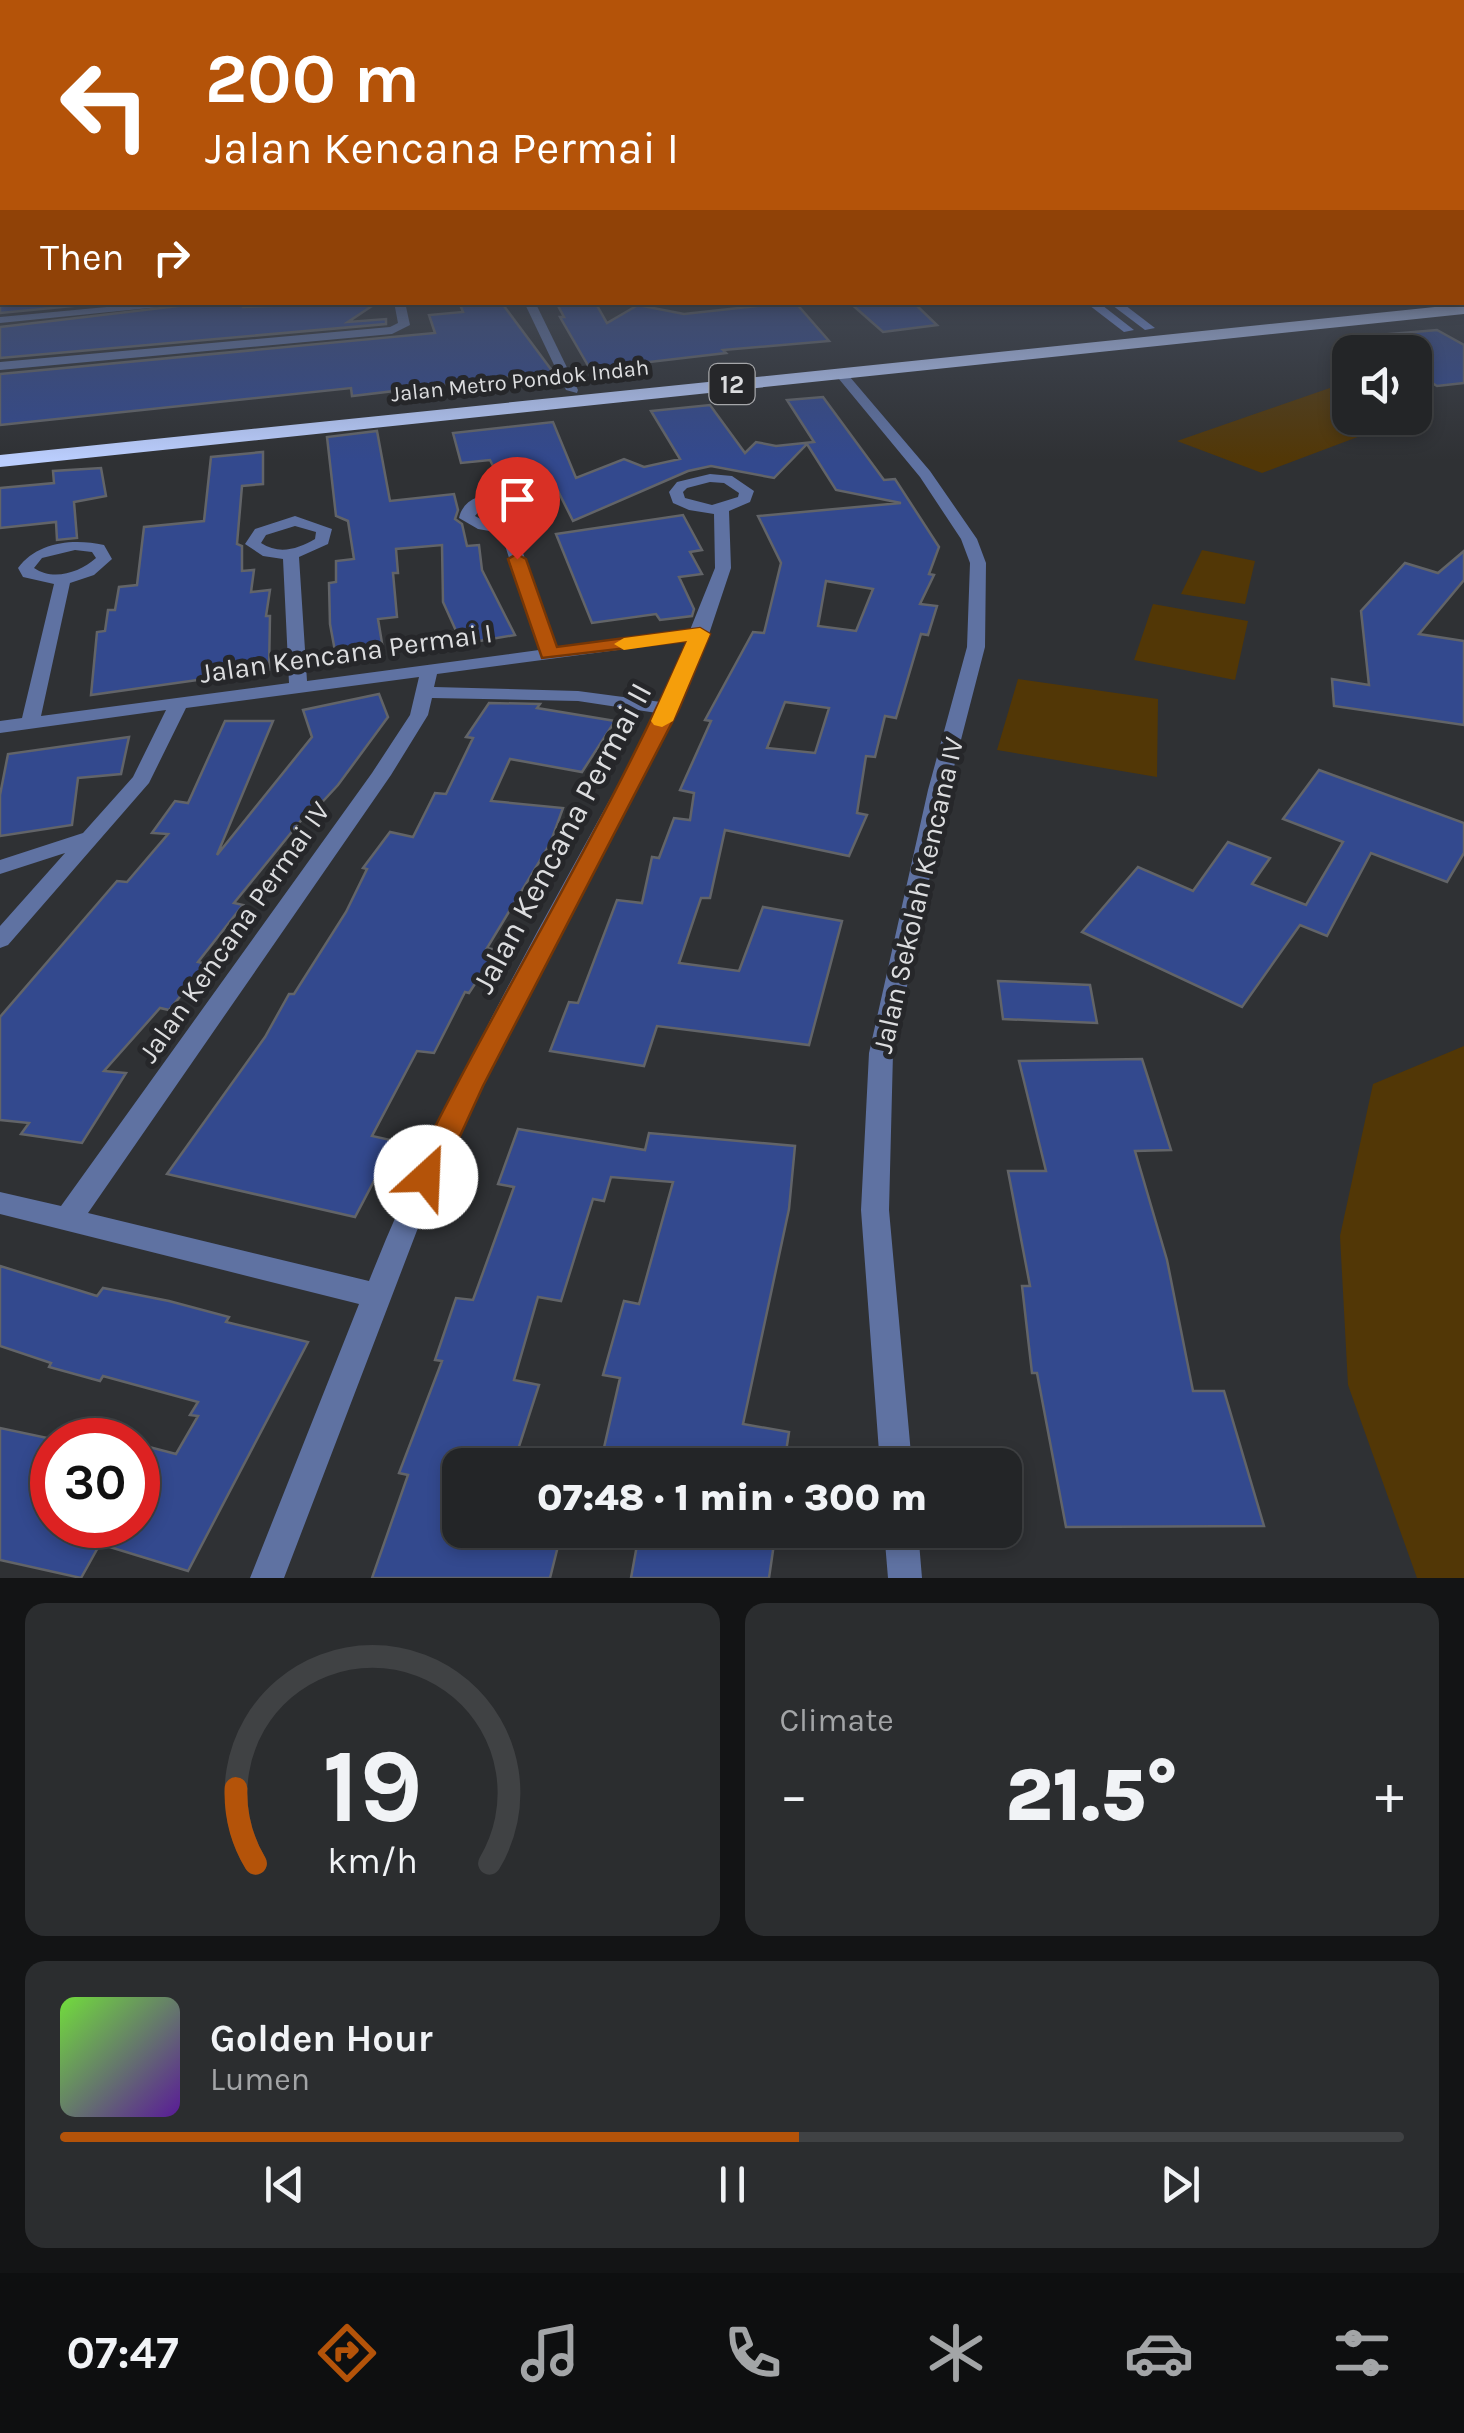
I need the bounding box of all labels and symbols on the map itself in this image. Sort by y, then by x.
street label: Jalan Metro Pondok Indah [390,355,650,407]
road number: 12 [710,364,754,404]
pin [475,457,560,560]
street label: Jalan Kencana Permai I [198,616,494,690]
street label: Jalan Kencana Permai II [464,676,660,1000]
street label: Jalan Sekolah Kencana IV [866,733,971,1056]
street label: Jalan Kencana Permai IV [131,795,337,1069]
position arrow [374,1125,478,1229]
speed limit sign: 30 [30,1418,160,1548]

